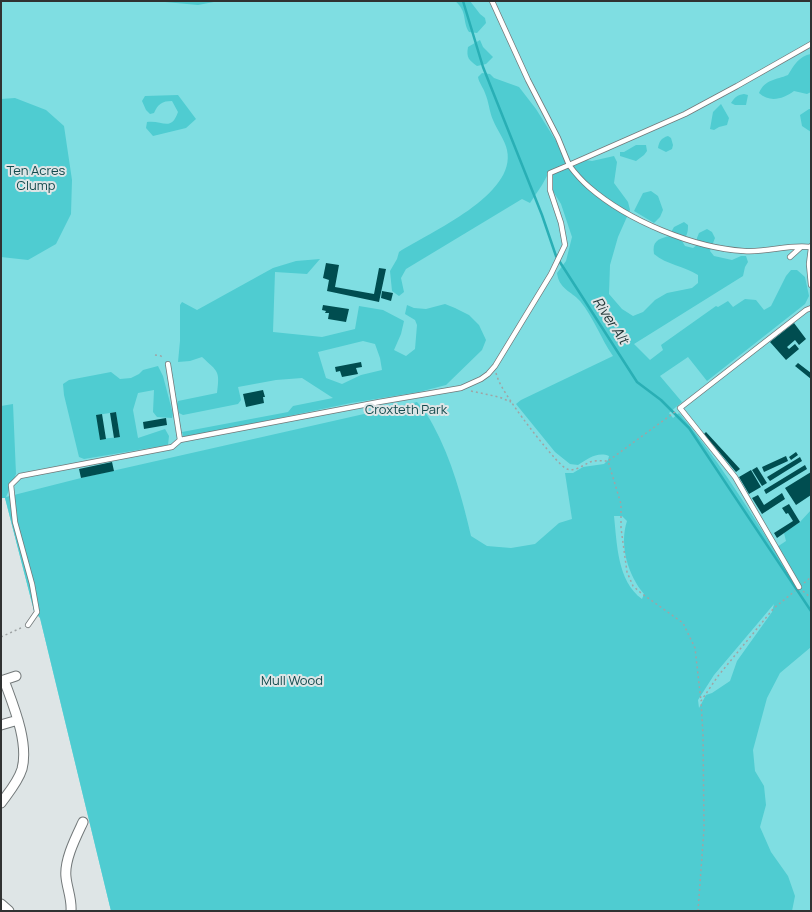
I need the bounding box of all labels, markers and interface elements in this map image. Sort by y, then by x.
park label: Ten Acres Clump [7,163,65,194]
water label: River Alt [589,294,631,348]
park label: Croxteth Park [365,402,447,418]
park label: Mull Wood [261,673,323,689]

